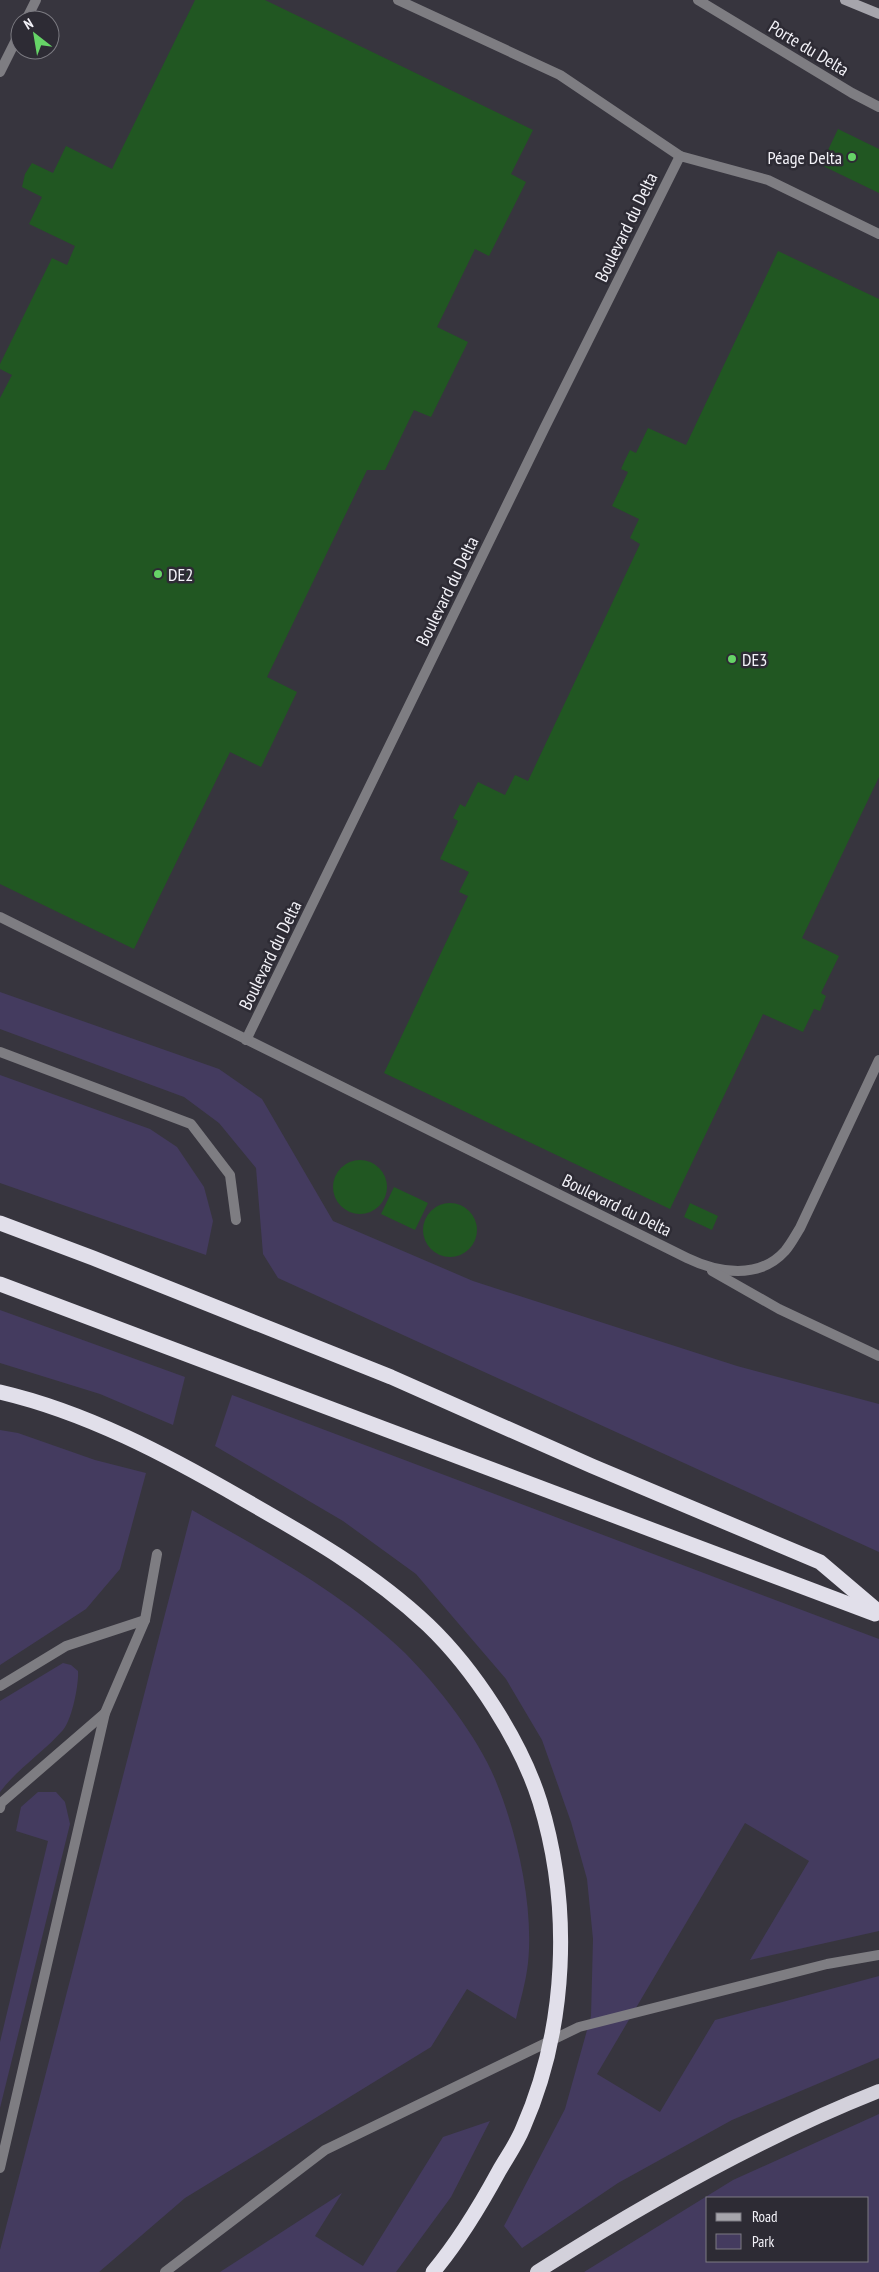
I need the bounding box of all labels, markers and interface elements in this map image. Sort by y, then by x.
north arrow [10,10,60,60]
text: N [20,14,36,34]
street label: Porte du Delta [765,15,853,81]
place label: Péage Delta [768,146,842,169]
marker: Péage Delta [846,151,858,163]
street label: Boulevard du Delta [590,169,662,285]
street label: Boulevard du Delta [411,533,483,649]
place label: DE2 [168,563,193,586]
marker: DE2 [152,568,164,580]
place label: DE3 [742,648,767,671]
marker: DE3 [726,653,738,665]
street label: Boulevard du Delta [234,897,306,1013]
street label: Boulevard du Delta [559,1169,675,1241]
legend [706,2197,869,2262]
text: Road [752,2207,778,2226]
text: Park [752,2232,774,2251]

